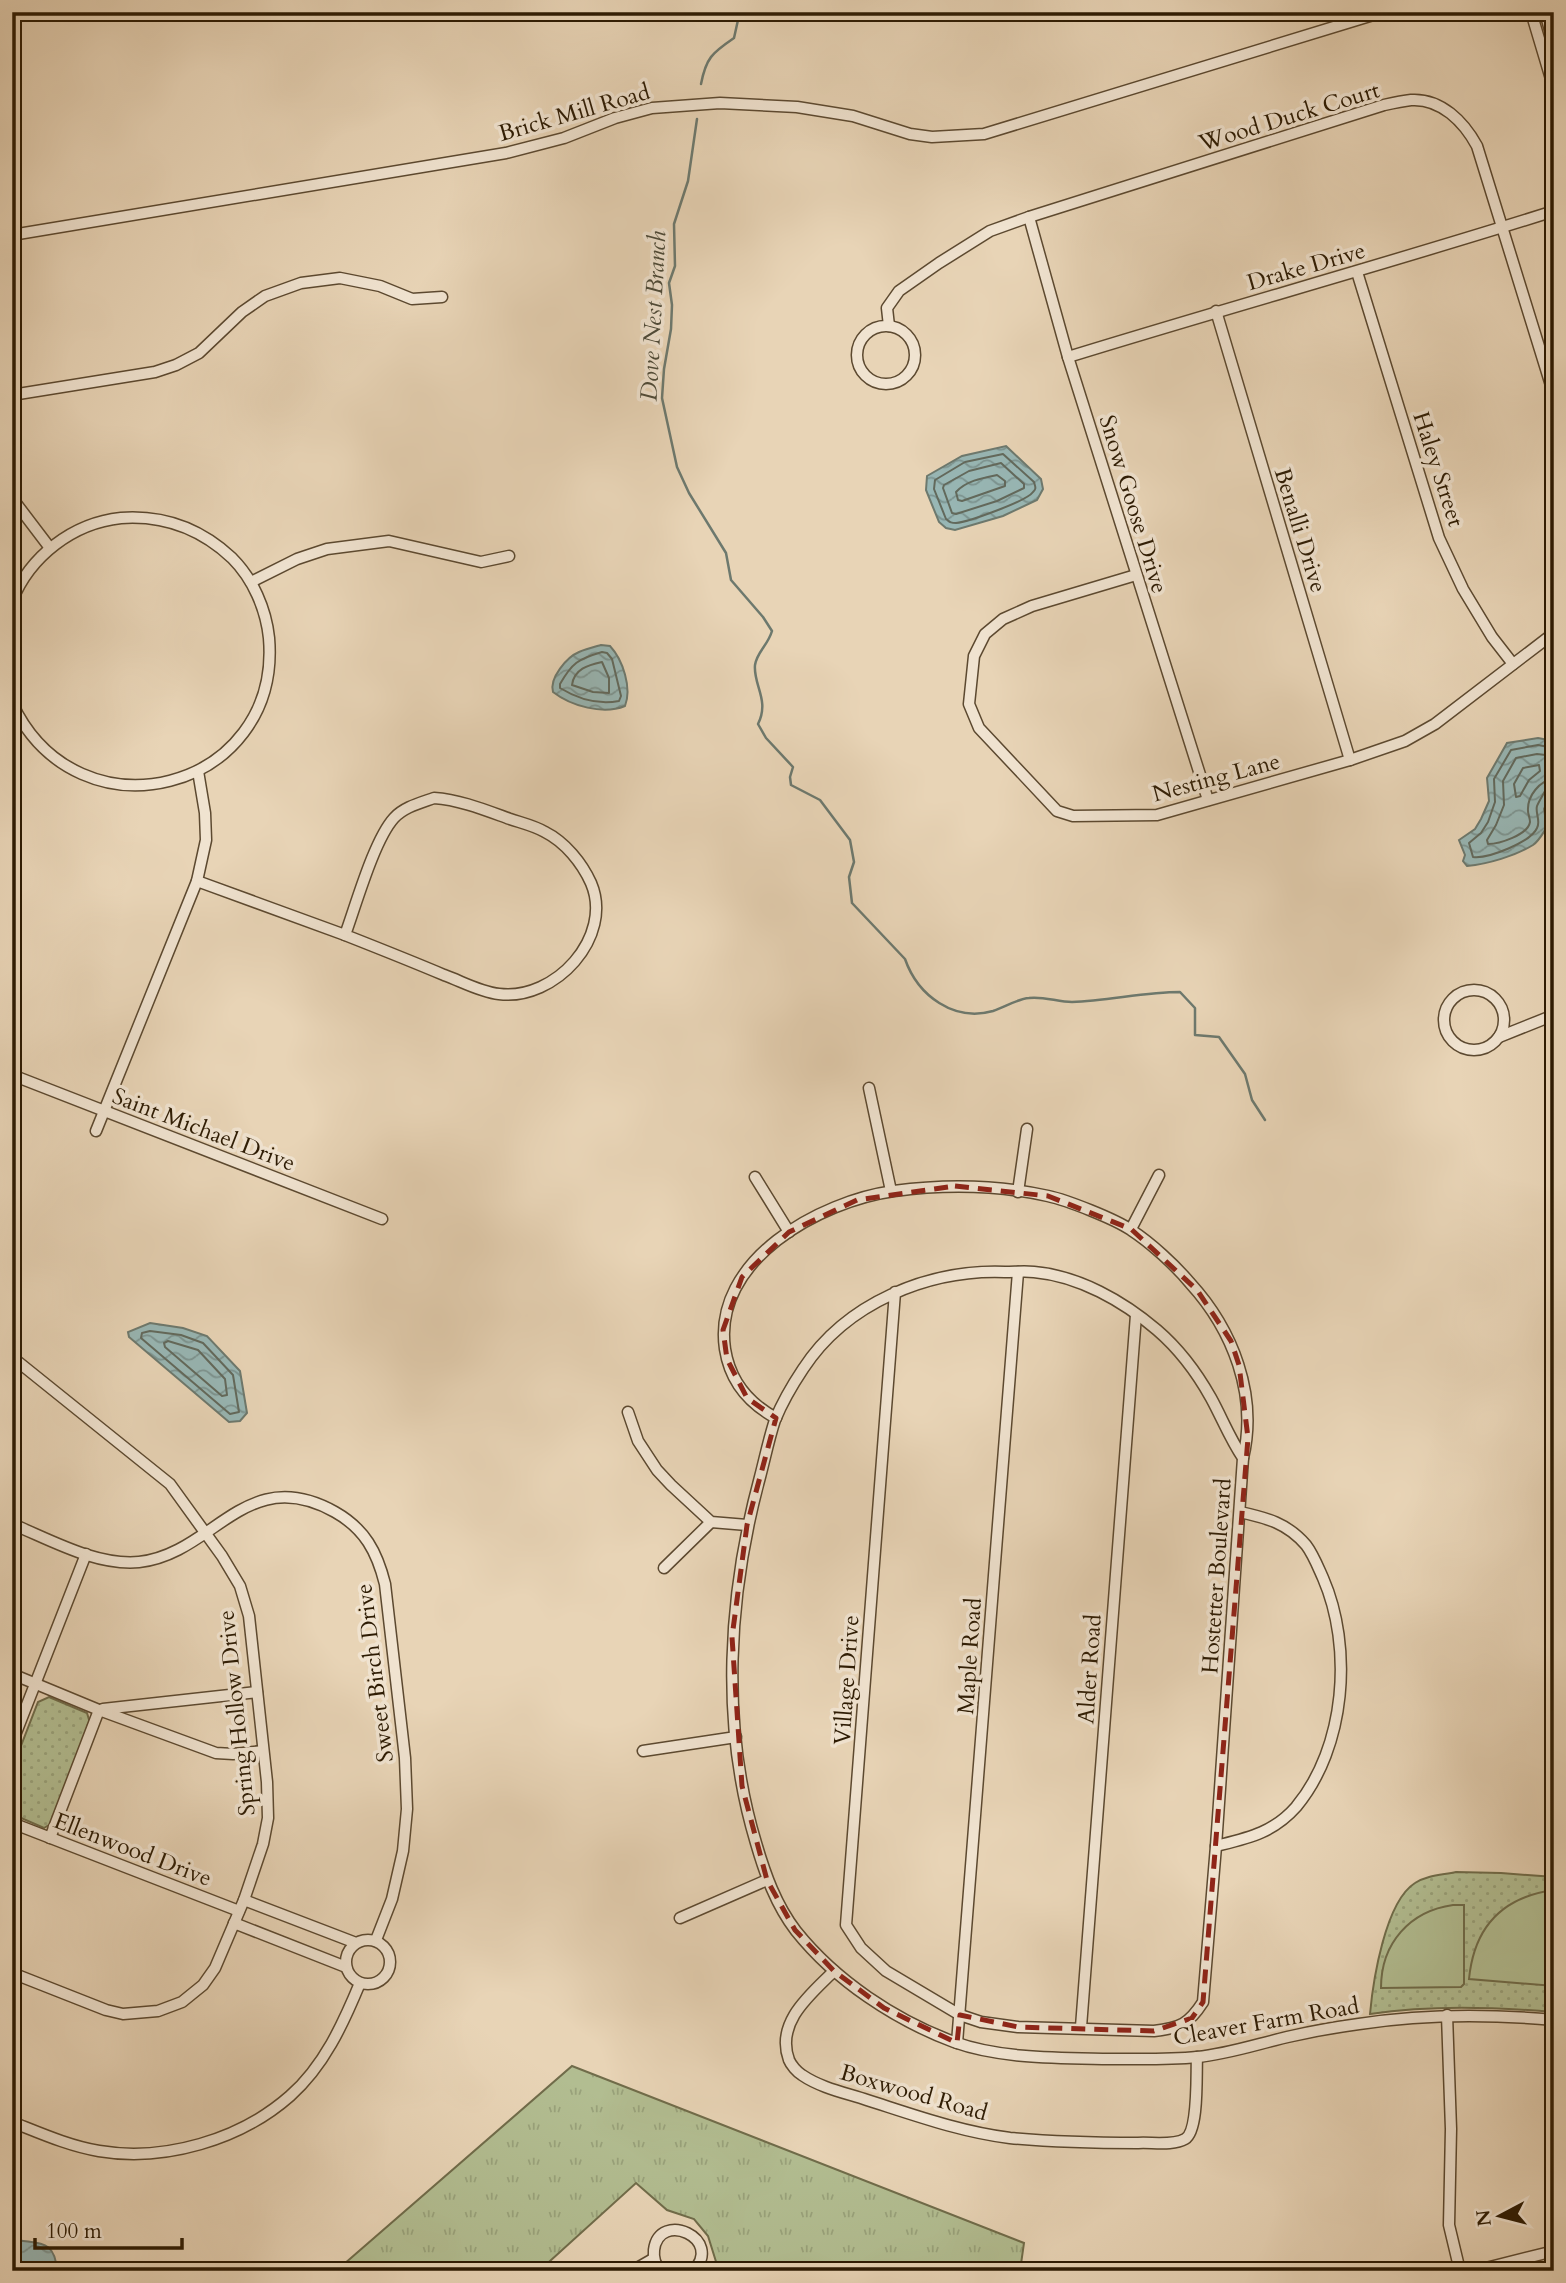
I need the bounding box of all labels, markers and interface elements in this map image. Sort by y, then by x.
street label: Wood Duck Court [1194,74,1383,159]
street label: Brick Mill Road [495,76,654,149]
water label: Dove Nest Branch [633,230,674,402]
street label: Drake Drive [1243,235,1369,298]
street label: Haley Street [1405,408,1472,531]
street label: Snow Goose Drive [1092,411,1175,597]
street label: Benalli Drive [1267,464,1334,596]
street label: Nesting Lane [1149,746,1283,809]
street label: Saint Michael Drive [108,1080,300,1179]
street label: Hostetter Boulevard [1194,1477,1239,1675]
street label: Sweet Birch Drive [348,1582,401,1764]
street label: Maple Road [950,1596,989,1715]
street label: Spring Hollow Drive [210,1608,263,1817]
street label: Alder Road [1070,1612,1109,1725]
street label: Village Drive [826,1614,867,1746]
street label: Ellenwood Drive [49,1805,216,1894]
street label: Cleaver Farm Road [1171,1990,1362,2053]
street label: Boxwood Road [837,2057,992,2129]
north arrow [1464,2182,1534,2252]
scale bar [35,2206,182,2250]
text: N [1470,2208,1498,2228]
text: 100 m [46,2217,102,2246]

